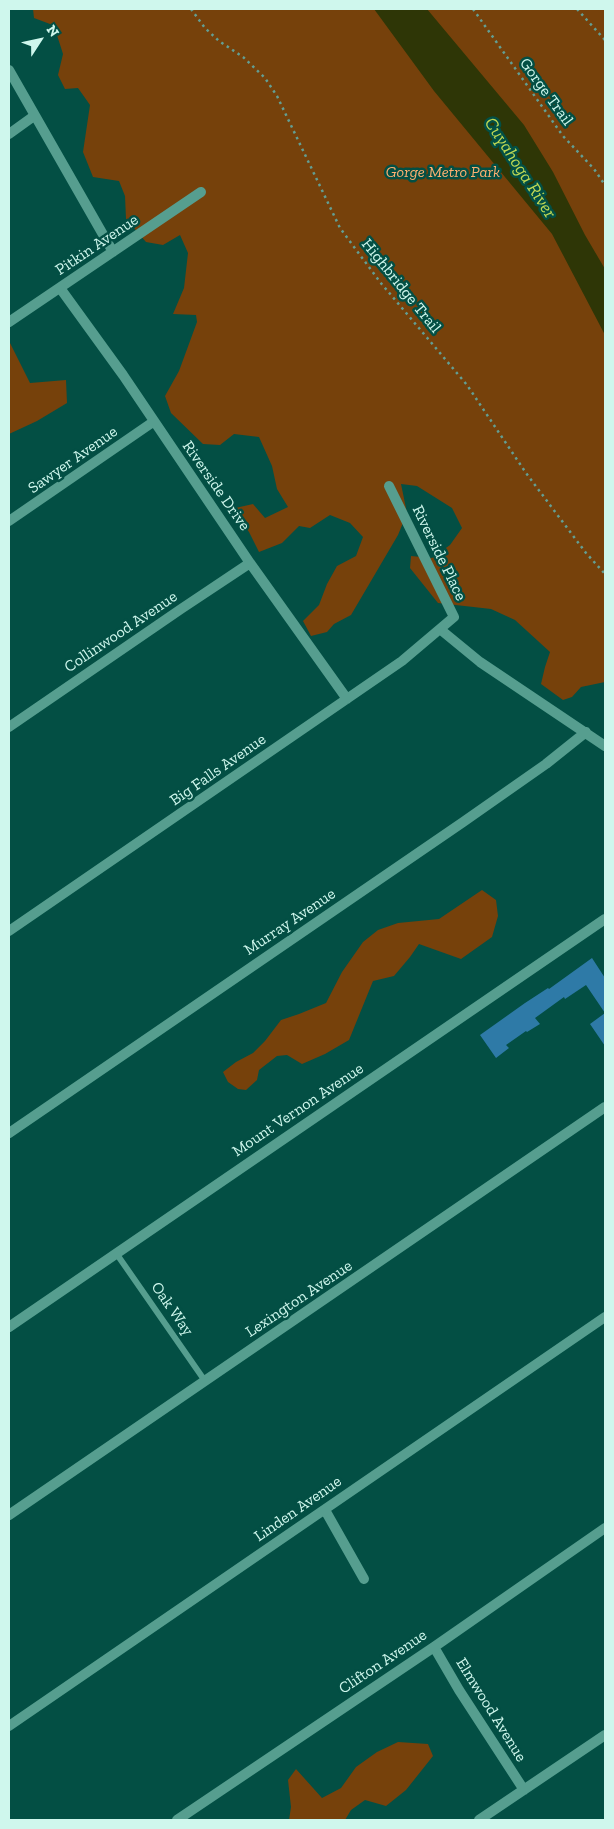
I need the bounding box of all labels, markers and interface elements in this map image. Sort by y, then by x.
north arrow [15,15,65,65]
text: N [43,22,63,40]
street label: Gorge Trail [515,54,577,130]
water label: Cuyahoga River [479,114,561,222]
park label: Gorge Metro Park [386,162,500,182]
street label: Pitkin Avenue [52,210,142,280]
street label: Highbridge Trail [357,235,445,337]
street label: Sawyer Avenue [25,422,121,498]
street label: Riverside Drive [178,437,254,535]
street label: Riverside Place [408,502,470,604]
street label: Collinwood Avenue [61,587,181,677]
street label: Big Falls Avenue [166,730,270,810]
street label: Murray Avenue [241,884,339,960]
street label: Mount Vernon Avenue [229,1059,367,1161]
street label: Lexington Avenue [242,1256,356,1342]
street label: Oak Way [147,1278,197,1340]
street label: Linden Avenue [251,1472,345,1546]
street label: Clifton Avenue [335,1626,431,1698]
street label: Elmwood Avenue [451,1655,531,1765]

